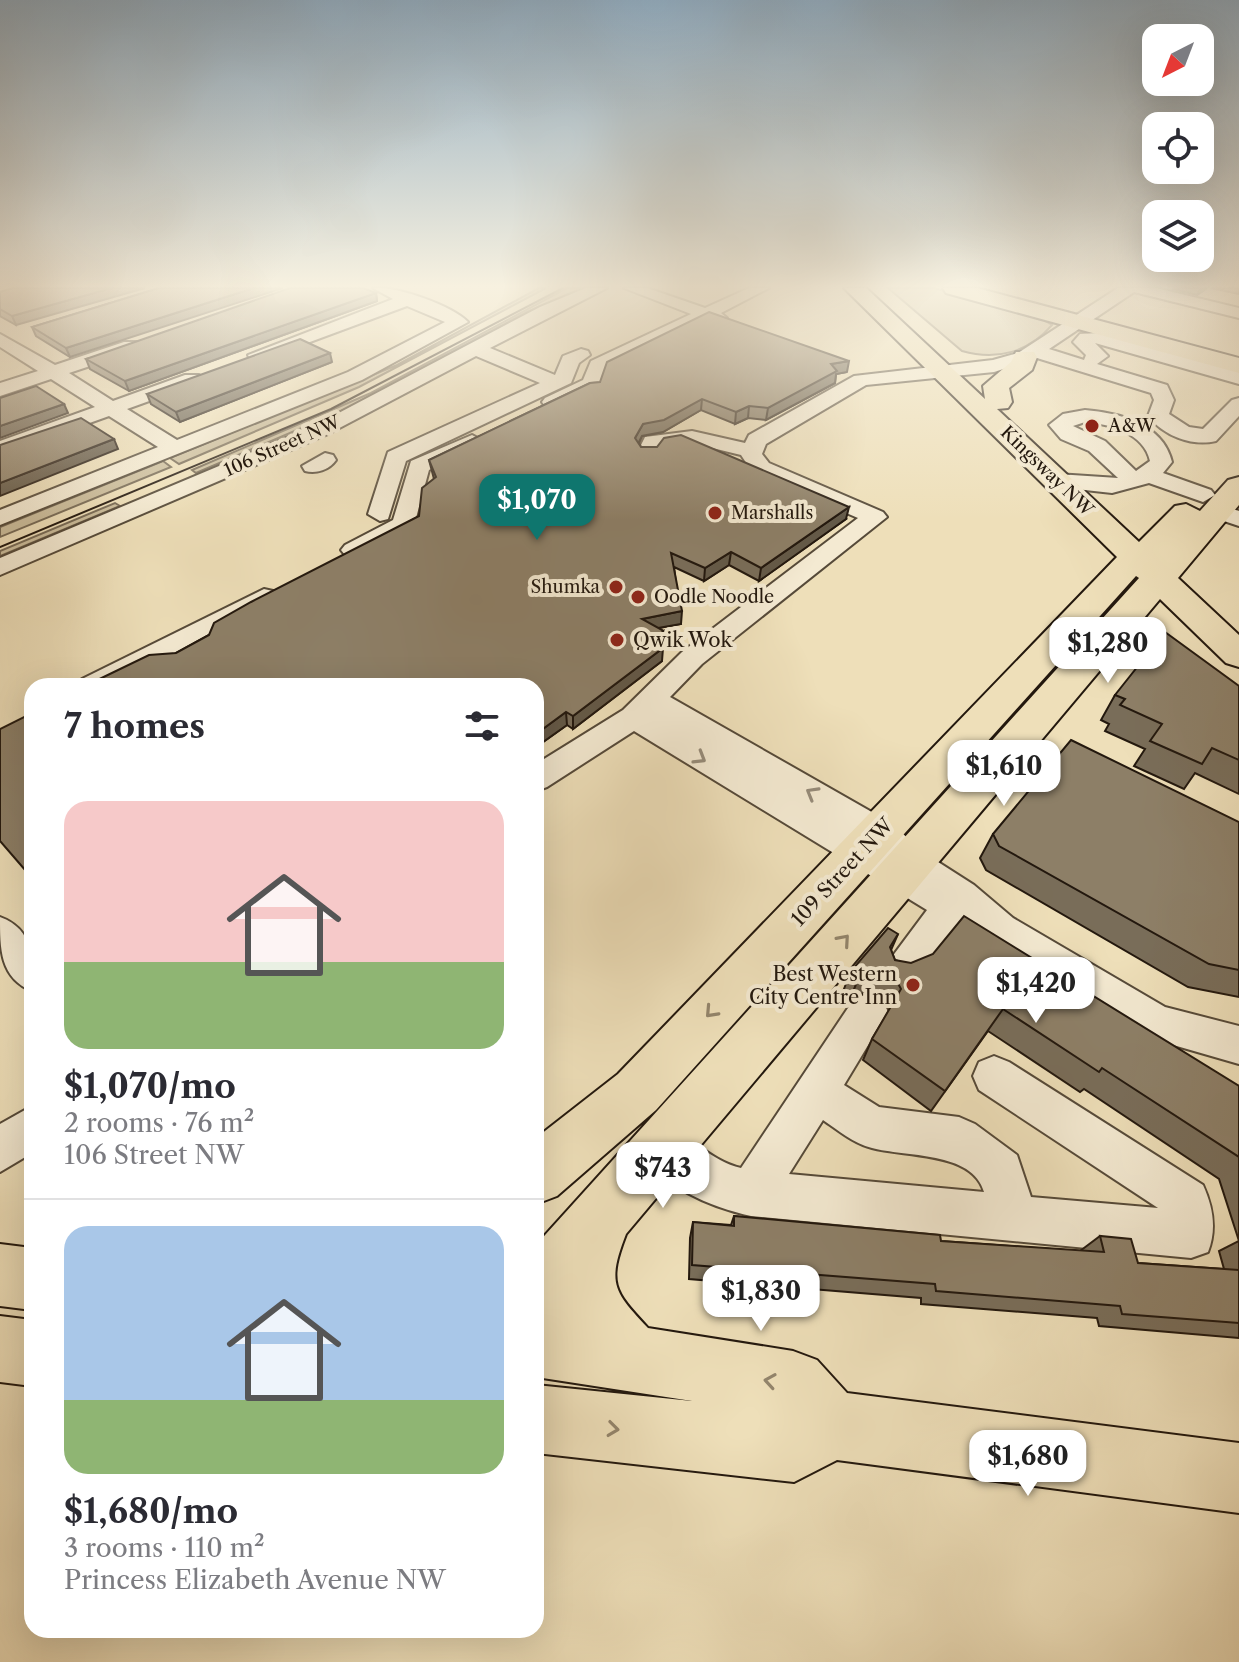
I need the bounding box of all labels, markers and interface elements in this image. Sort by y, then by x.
north arrow [1142,24,1214,96]
map controls [1142,24,1214,272]
button: locate [1142,112,1214,184]
button: layers [1142,200,1214,272]
street label: 106 Street NW [221,410,345,481]
place label: A&W [1107,415,1156,437]
marker: A&W [1083,417,1101,435]
street label: Kingsway NW [996,421,1099,522]
pin: $1,070 [472,474,602,542]
text: $1,070 [497,484,577,516]
place label: Marshalls [731,502,813,524]
marker: Marshalls [706,504,724,522]
place label: Shumka [531,576,600,598]
marker: Shumka [607,578,625,596]
place label: Oodle Noodle [654,586,774,608]
marker: Oodle Noodle [629,588,647,606]
pin: $1,280 [1043,617,1173,685]
text: $1,280 [1067,627,1149,659]
place label: Qwik Wok [633,628,733,652]
marker: Qwik Wok [608,631,626,649]
icon: filters [460,704,504,748]
text: 7 homes [64,705,205,747]
pin: $1,610 [939,740,1069,808]
one-way arrow [691,748,706,763]
text: $1,610 [966,750,1042,782]
one-way arrow [806,787,821,803]
street label: 109 Street NW [786,812,899,931]
icon: home [212,853,356,997]
one-way arrow [834,935,849,950]
pin: $1,420 [971,957,1101,1025]
place label: Best Western City Centre Inn [749,962,897,1009]
text: $1,420 [996,967,1076,999]
marker: Best Western City Centre Inn [904,976,922,994]
one-way arrow [706,1003,720,1018]
text: $1,070/mo [64,1065,236,1107]
text: 2 rooms · 76 m² [64,1107,254,1139]
text: 106 Street NW [64,1139,244,1171]
pin: $743 [616,1142,710,1210]
text: $743 [634,1152,692,1184]
pin: $1,830 [696,1265,826,1333]
text: $1,830 [721,1275,801,1307]
icon: home [212,1278,356,1422]
one-way arrow [763,1373,777,1390]
one-way arrow [607,1420,620,1437]
pin: $1,680 [963,1430,1093,1498]
text: $1,680 [987,1440,1069,1472]
text: $1,680/mo [64,1490,238,1532]
text: 3 rooms · 110 m² [64,1532,265,1564]
text: Princess Elizabeth Avenue NW [64,1564,446,1596]

